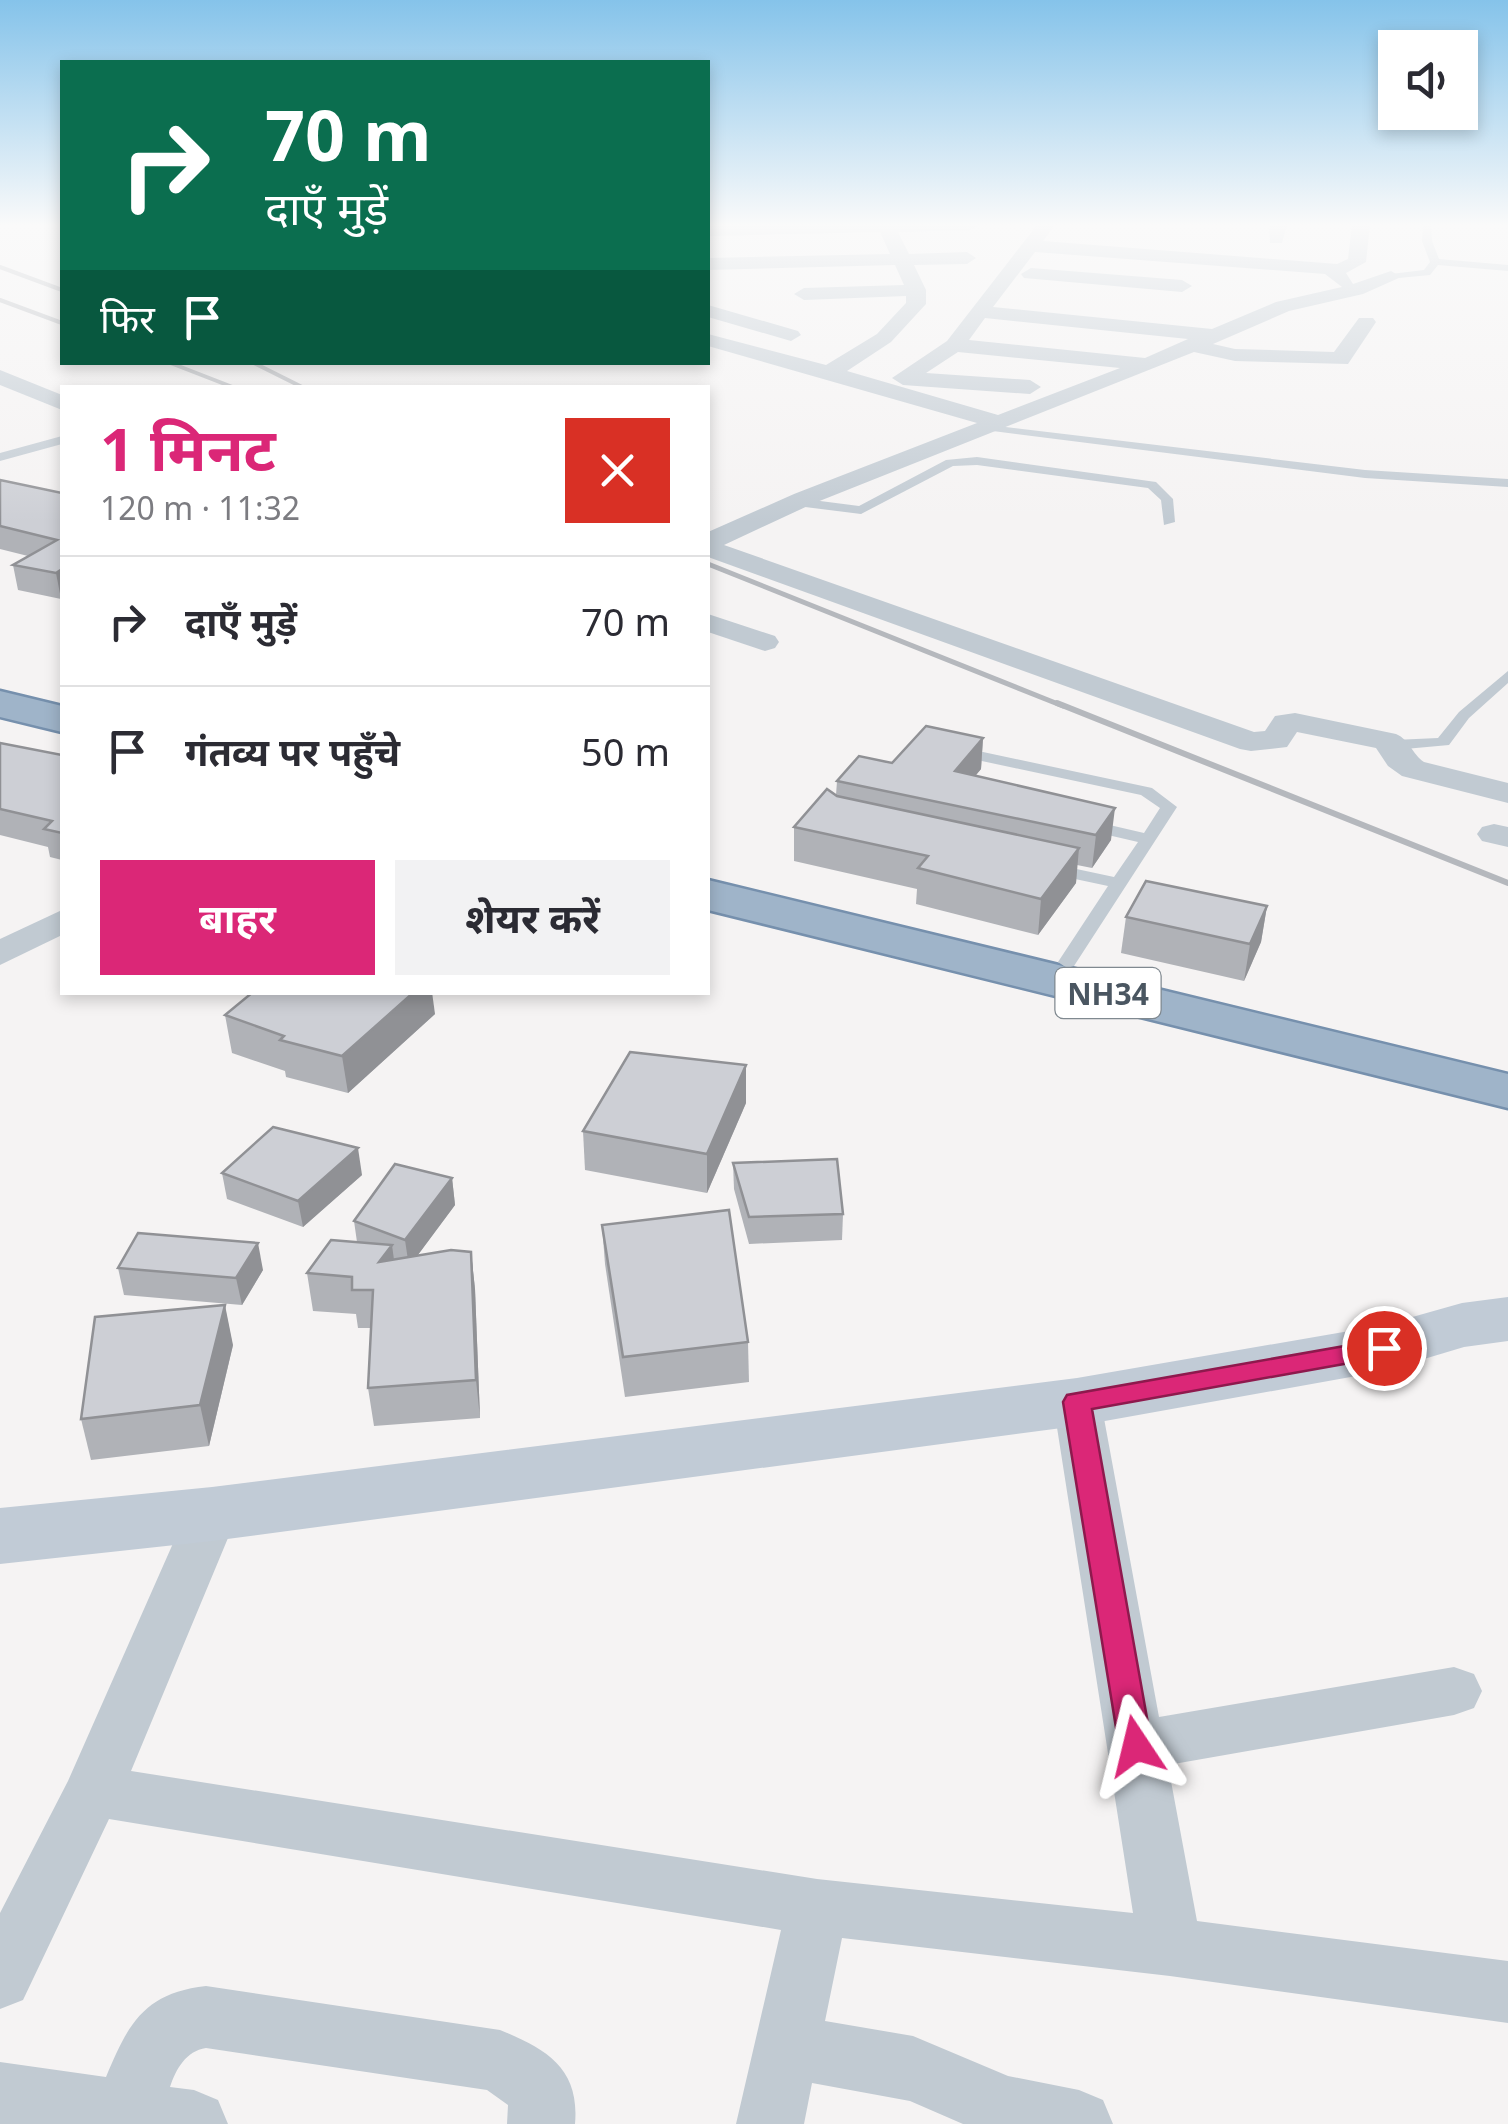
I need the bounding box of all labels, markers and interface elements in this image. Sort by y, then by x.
map controls [1378,30,1478,130]
button: sound [1378,30,1478,130]
text: 70 m [265,86,432,182]
icon: right [100,100,230,230]
text: दाएँ मुड़ें [265,177,388,238]
icon: arrive [175,290,230,345]
text: फिर [100,292,155,344]
text: 1 मिनट [100,407,276,489]
button: close [565,418,670,523]
text: 120 m · 11:32 [100,486,300,529]
icon: right [100,594,155,649]
text: दाएँ मुड़ें [185,595,297,647]
text: 70 m [581,595,670,647]
icon: arrive [100,724,155,779]
text: गंतव्य पर पहुँचे [185,725,400,777]
text: 50 m [581,725,670,777]
button: बाहर [100,860,375,975]
button: शेयर करें [395,860,670,975]
road number: NH34 [1056,968,1160,1018]
pin [1342,1306,1427,1391]
icon: arrive [1357,1321,1412,1376]
position arrow [1084,1694,1188,1798]

